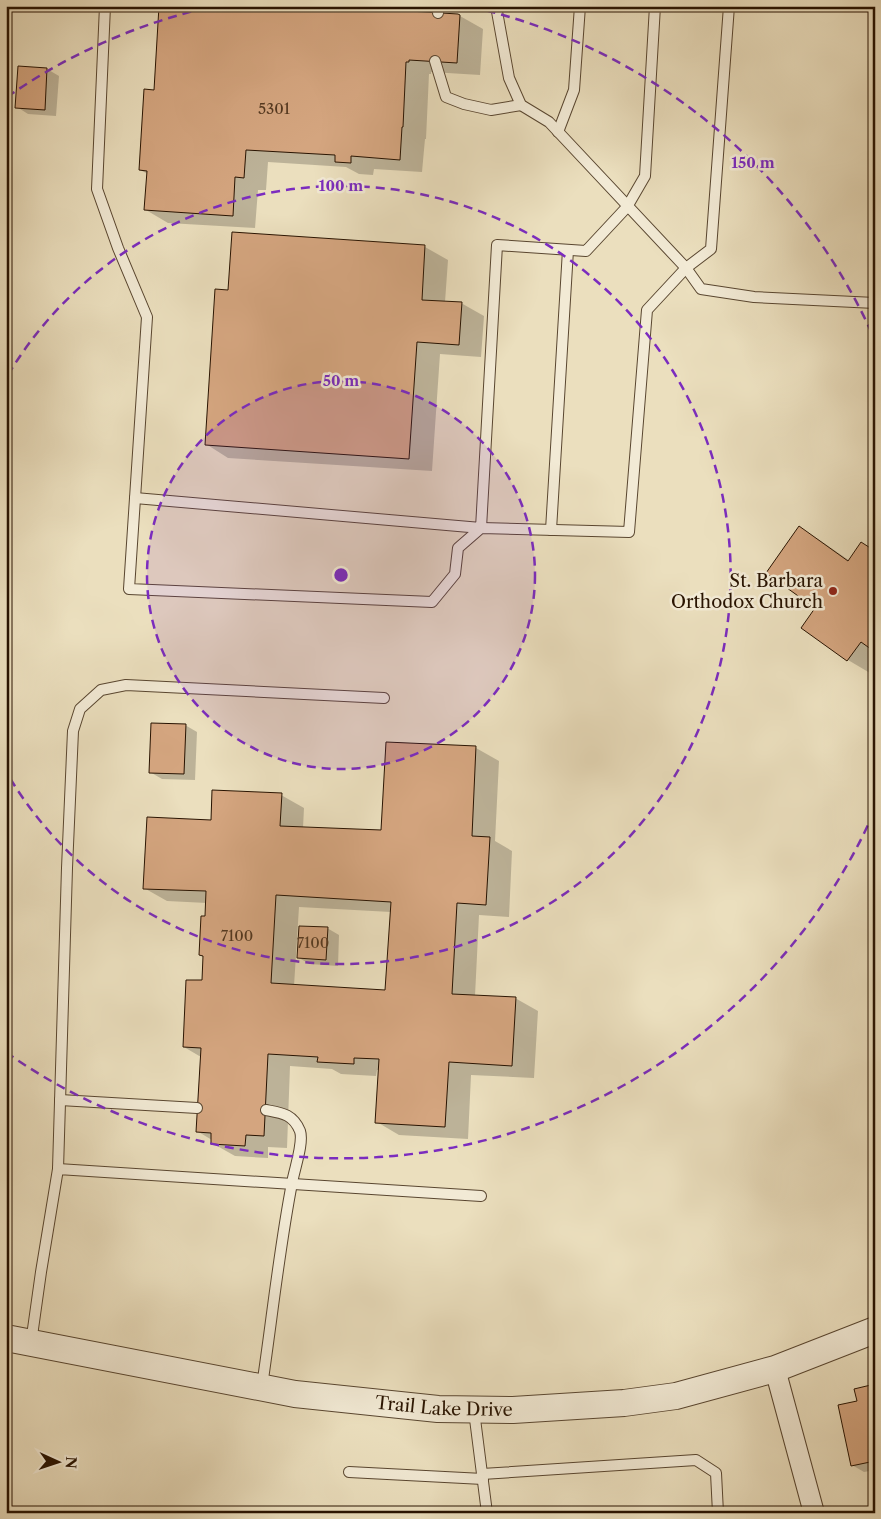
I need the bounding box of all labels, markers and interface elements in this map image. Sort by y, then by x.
house number: 5301 [258,99,291,118]
text: 150 m [731,153,775,172]
text: 100 m [319,176,363,195]
text: 50 m [323,371,359,390]
centre of rings [332,566,350,584]
place label: St. Barbara Orthodox Church [671,570,823,613]
marker: St. Barbara Orthodox Church [827,585,839,597]
house number: 7100 [221,926,253,945]
house number: 7100 [297,933,329,952]
street label: Trail Lake Drive [374,1391,513,1421]
north arrow [32,1436,82,1486]
text: N [62,1456,80,1469]

